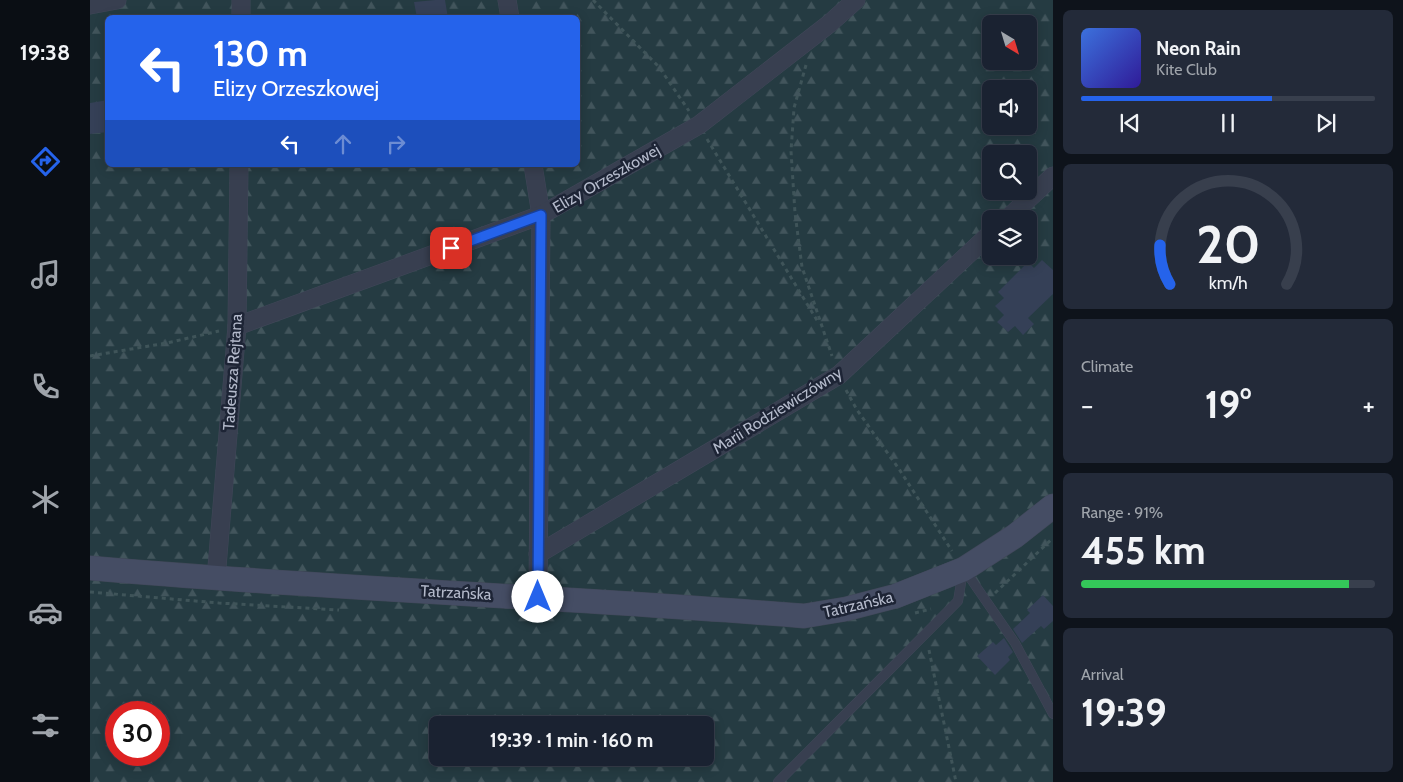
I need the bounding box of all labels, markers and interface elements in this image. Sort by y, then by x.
north arrow [982,15,1038,70]
map controls [982,15,1037,265]
text: 130 m [213,32,308,75]
icon: left [130,35,195,100]
text: Neon Rain [1156,37,1241,60]
text: 19:38 [20,39,70,66]
text: Kite Club [1156,60,1217,79]
text: Elizy Orzeszkowej [213,75,379,102]
button: sound [982,80,1037,135]
icon: previous [1116,109,1144,137]
icon: pause [1214,109,1242,137]
icon: next [1312,109,1340,137]
icon: left [276,130,304,158]
icon: ahead [329,130,357,158]
icon: right [382,130,410,158]
street label: Elizy Orzeszkowej [549,140,663,217]
icon: directions [28,144,63,179]
button: search [982,145,1037,200]
button: layers [982,210,1037,265]
text: 20 [1196,213,1260,276]
pin [430,227,472,269]
icon: arrive [437,234,465,262]
icon: music [28,257,63,292]
text: km/h [1208,272,1248,293]
street label: Tadeusza Rejtana [219,313,246,431]
text: Climate [1081,357,1133,376]
street label: Marii Rodziewiczówny [709,363,845,458]
icon: phone [28,369,63,404]
text: 19° [1205,381,1251,428]
text: − [1081,388,1093,422]
text: + [1363,388,1375,422]
icon: climate [28,482,63,517]
text: Range · 91% [1081,503,1163,522]
text: 455 km [1081,527,1205,574]
position arrow [511,570,563,622]
street label: Tatrzańska [420,581,492,604]
street label: Tatrzańska [821,587,895,622]
icon: car [28,595,63,630]
text: Arrival [1081,665,1124,684]
text: 19:39 [1081,689,1167,736]
speed limit sign: 30 [105,701,170,766]
icon: filters [28,708,63,743]
text: 19:39 · 1 min · 160 m [490,729,653,752]

